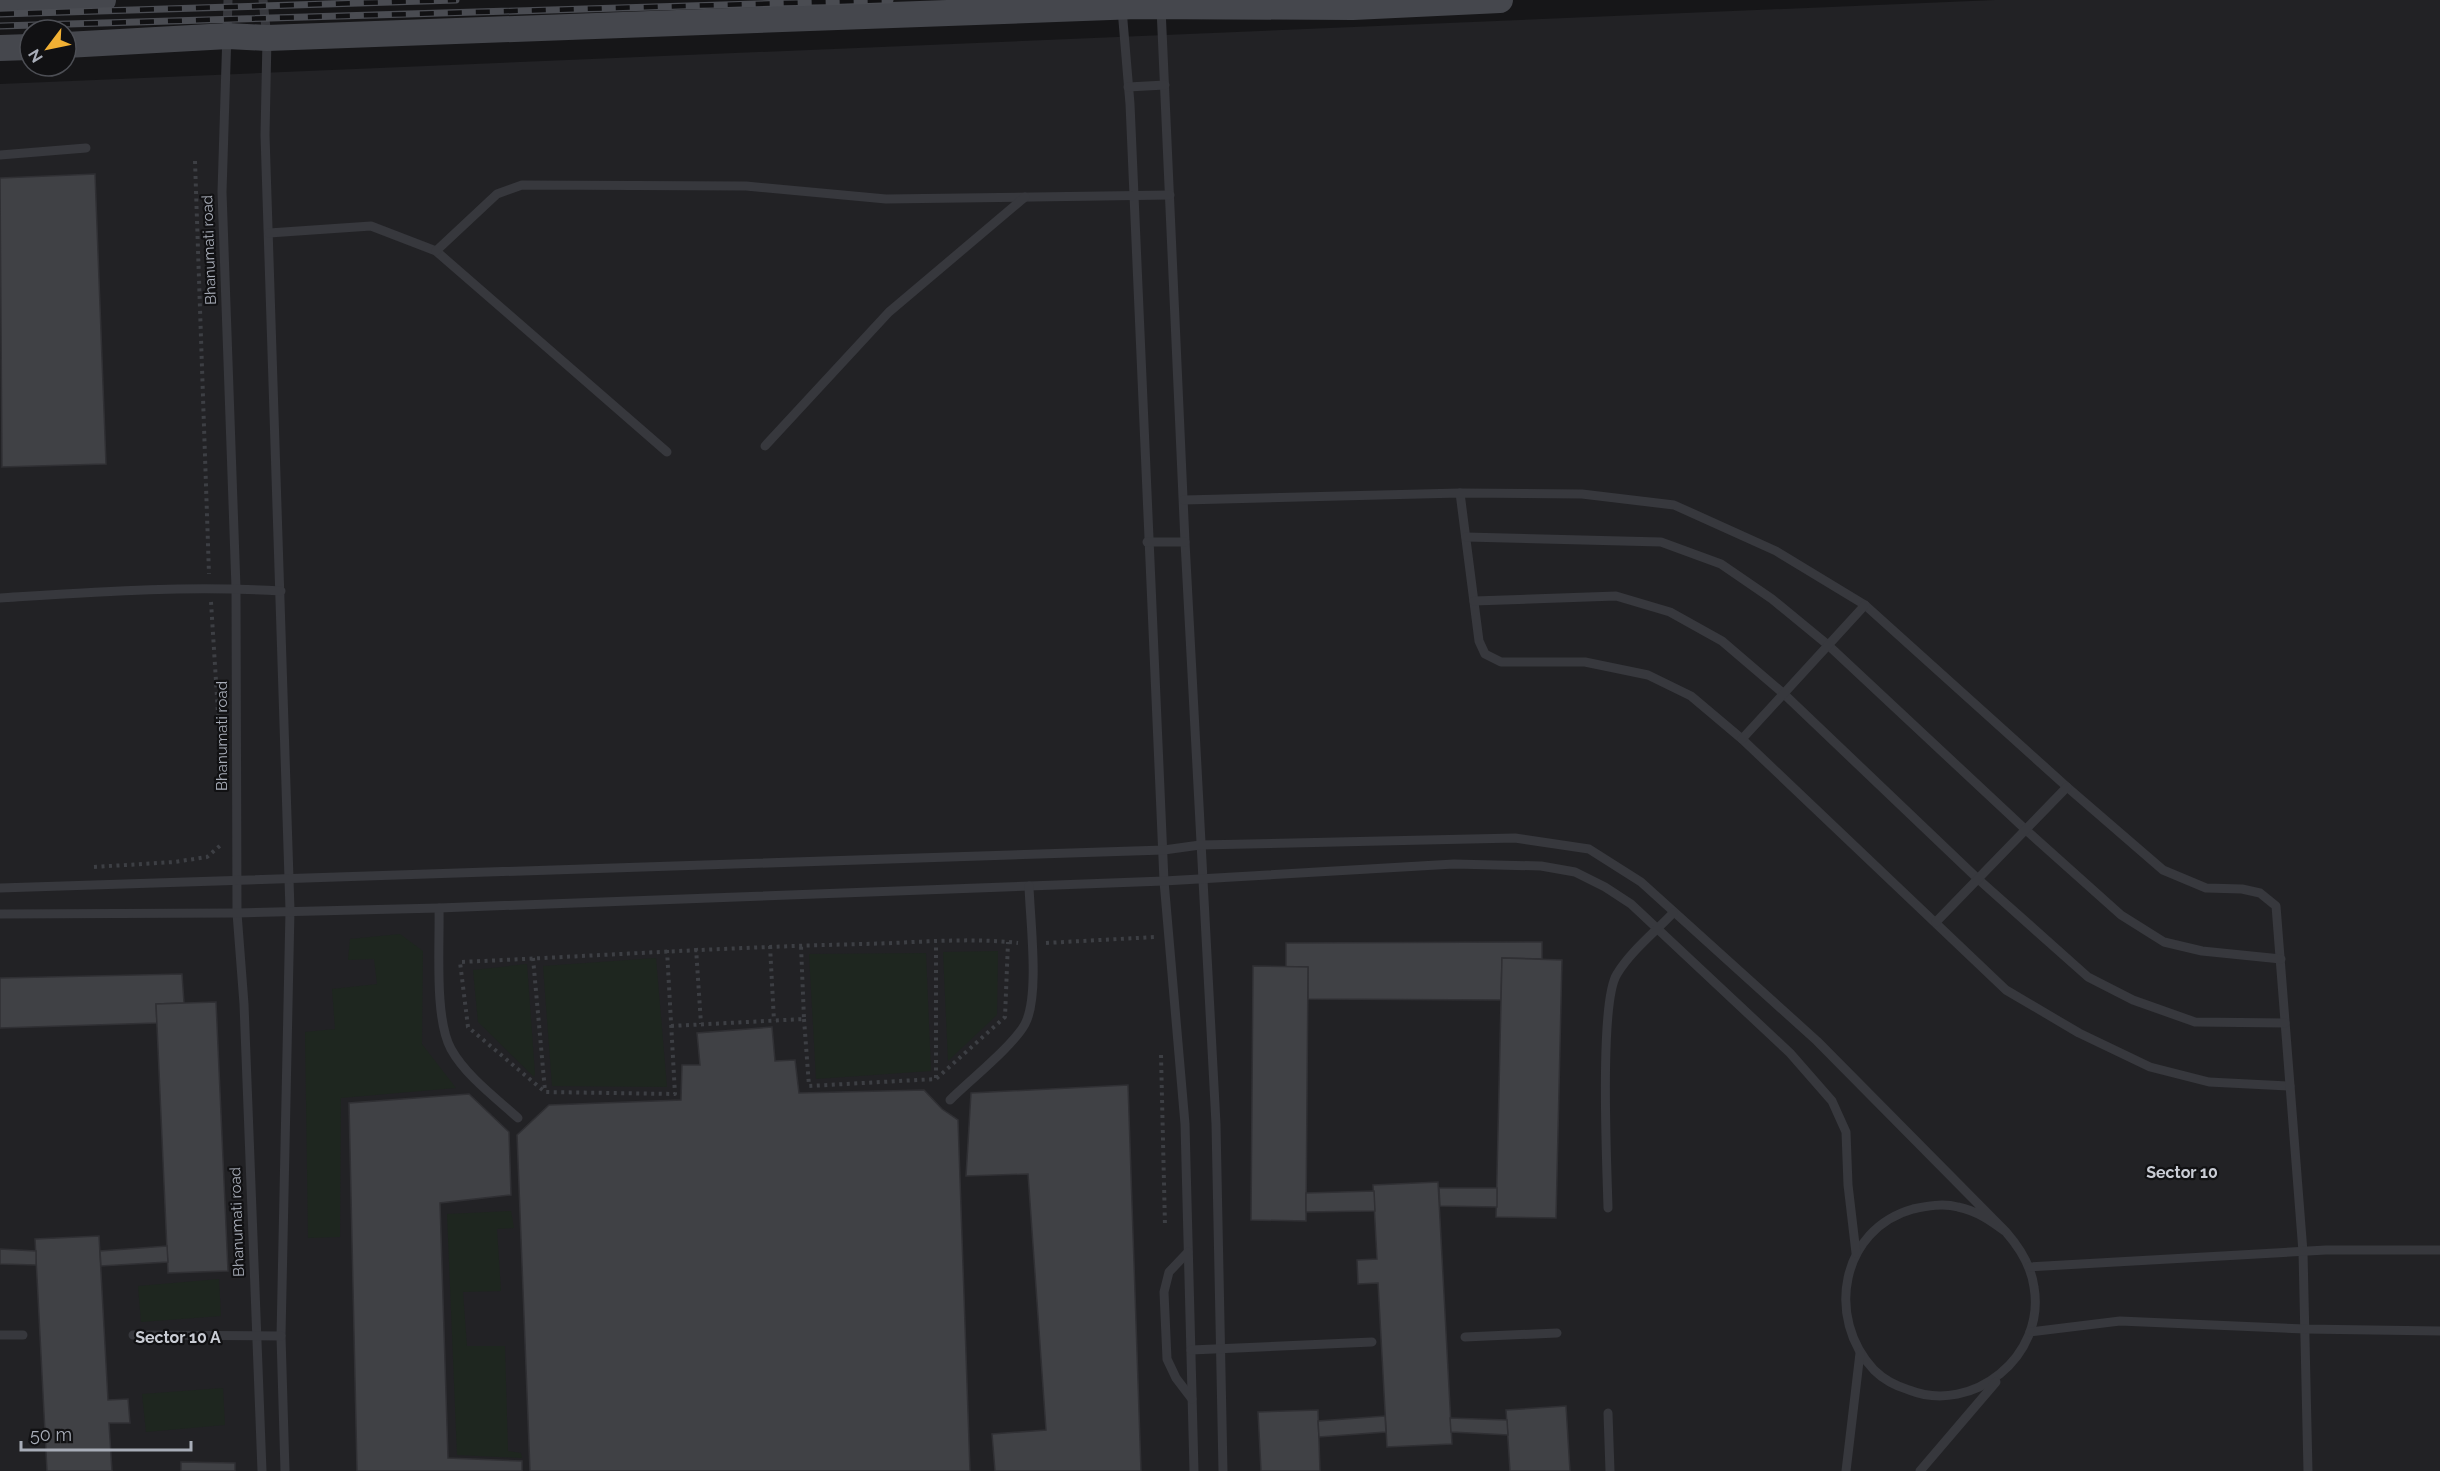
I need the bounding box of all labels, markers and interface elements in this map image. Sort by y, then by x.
north arrow [18,18,78,78]
text: N [24,45,47,66]
street label: Bhanumati road [198,195,220,305]
street label: Bhanumati road [213,681,231,791]
district label: Sector 10 [2146,1163,2218,1182]
street label: Bhanumati road [226,1167,248,1277]
district label: Sector 10 A [135,1328,221,1347]
scale bar [21,1414,190,1452]
text: 50 m [30,1424,72,1445]

